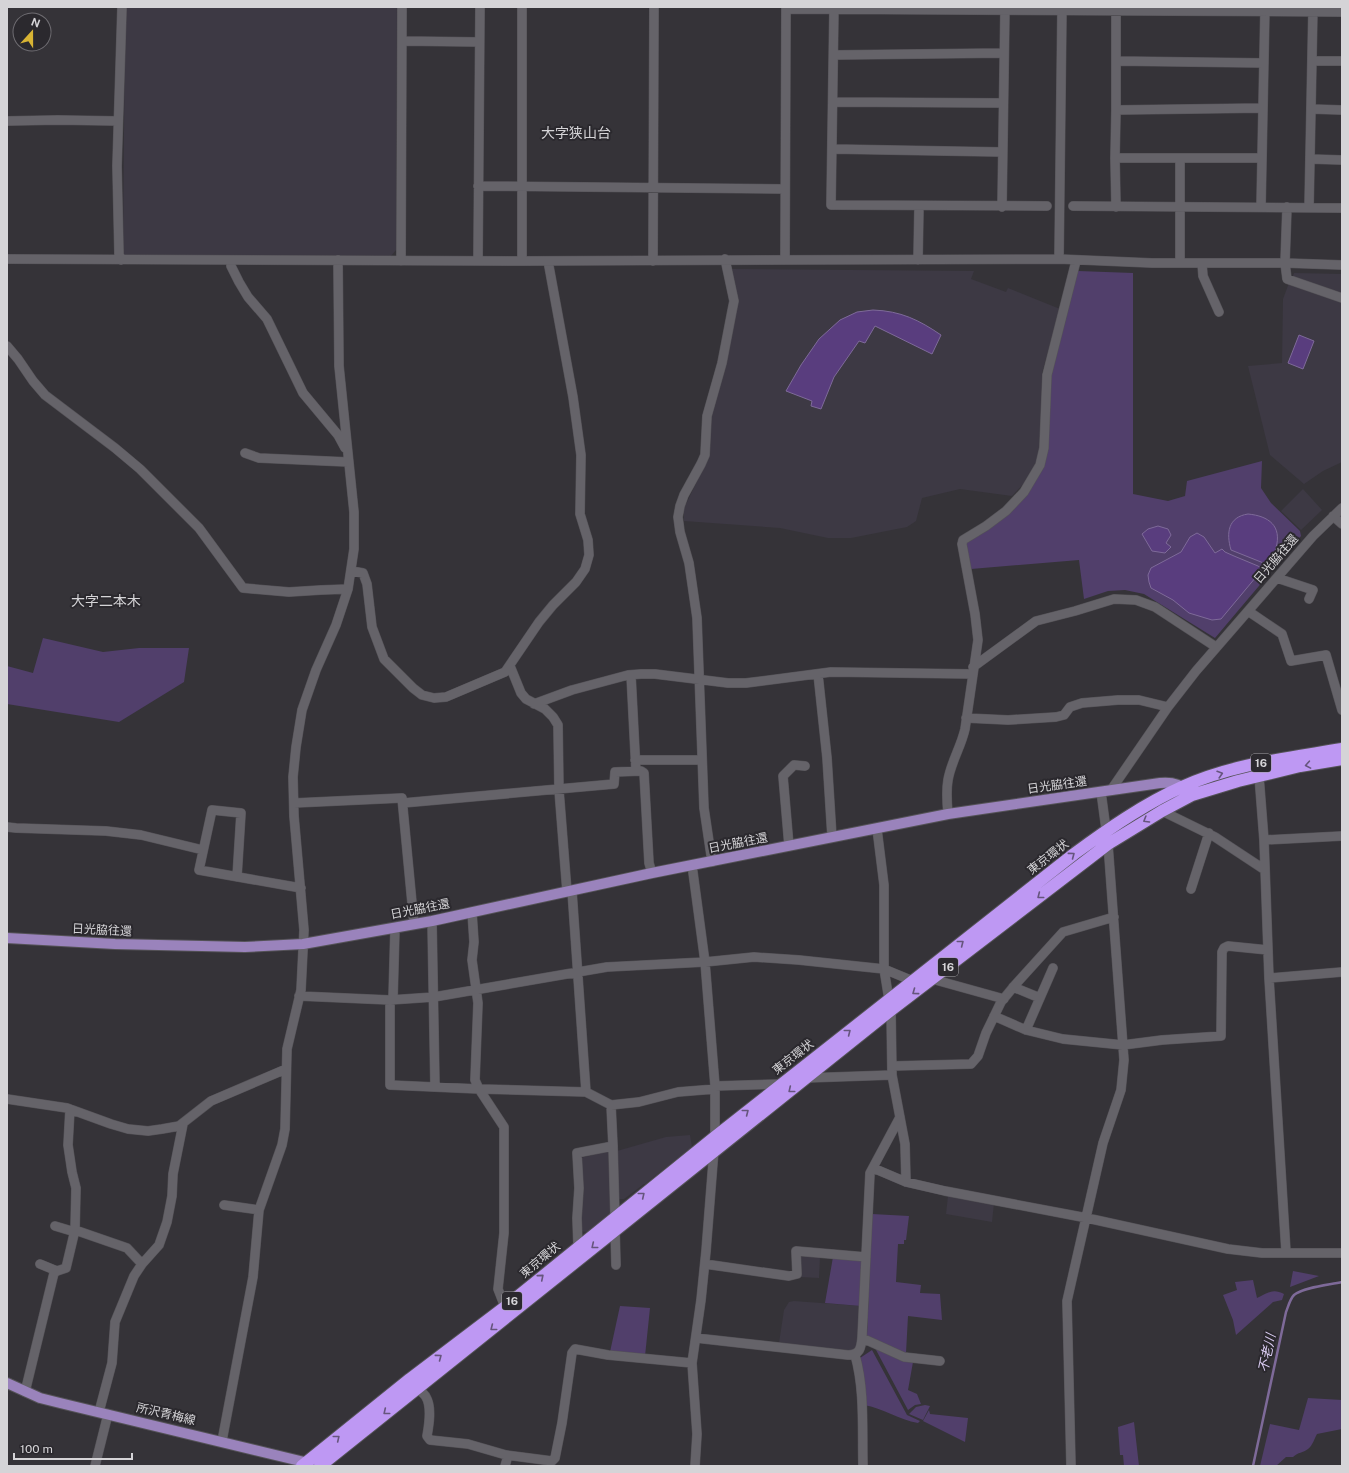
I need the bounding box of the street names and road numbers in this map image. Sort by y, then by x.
street label: 日光脇往還 [1251,532,1301,586]
road number: 16 [1251,754,1271,772]
street label: 日光脇往還 [1026,774,1088,796]
street label: 日光脇往還 [707,830,769,856]
street label: 東京環状 [1025,837,1071,877]
street label: 日光脇往還 [389,896,451,922]
street label: 日光脇往還 [72,921,132,939]
road number: 16 [938,958,958,976]
street label: 東京環状 [770,1037,816,1077]
street label: 東京環状 [517,1239,563,1281]
road number: 16 [502,1292,522,1310]
street label: 所沢青梅線 [135,1400,197,1428]

